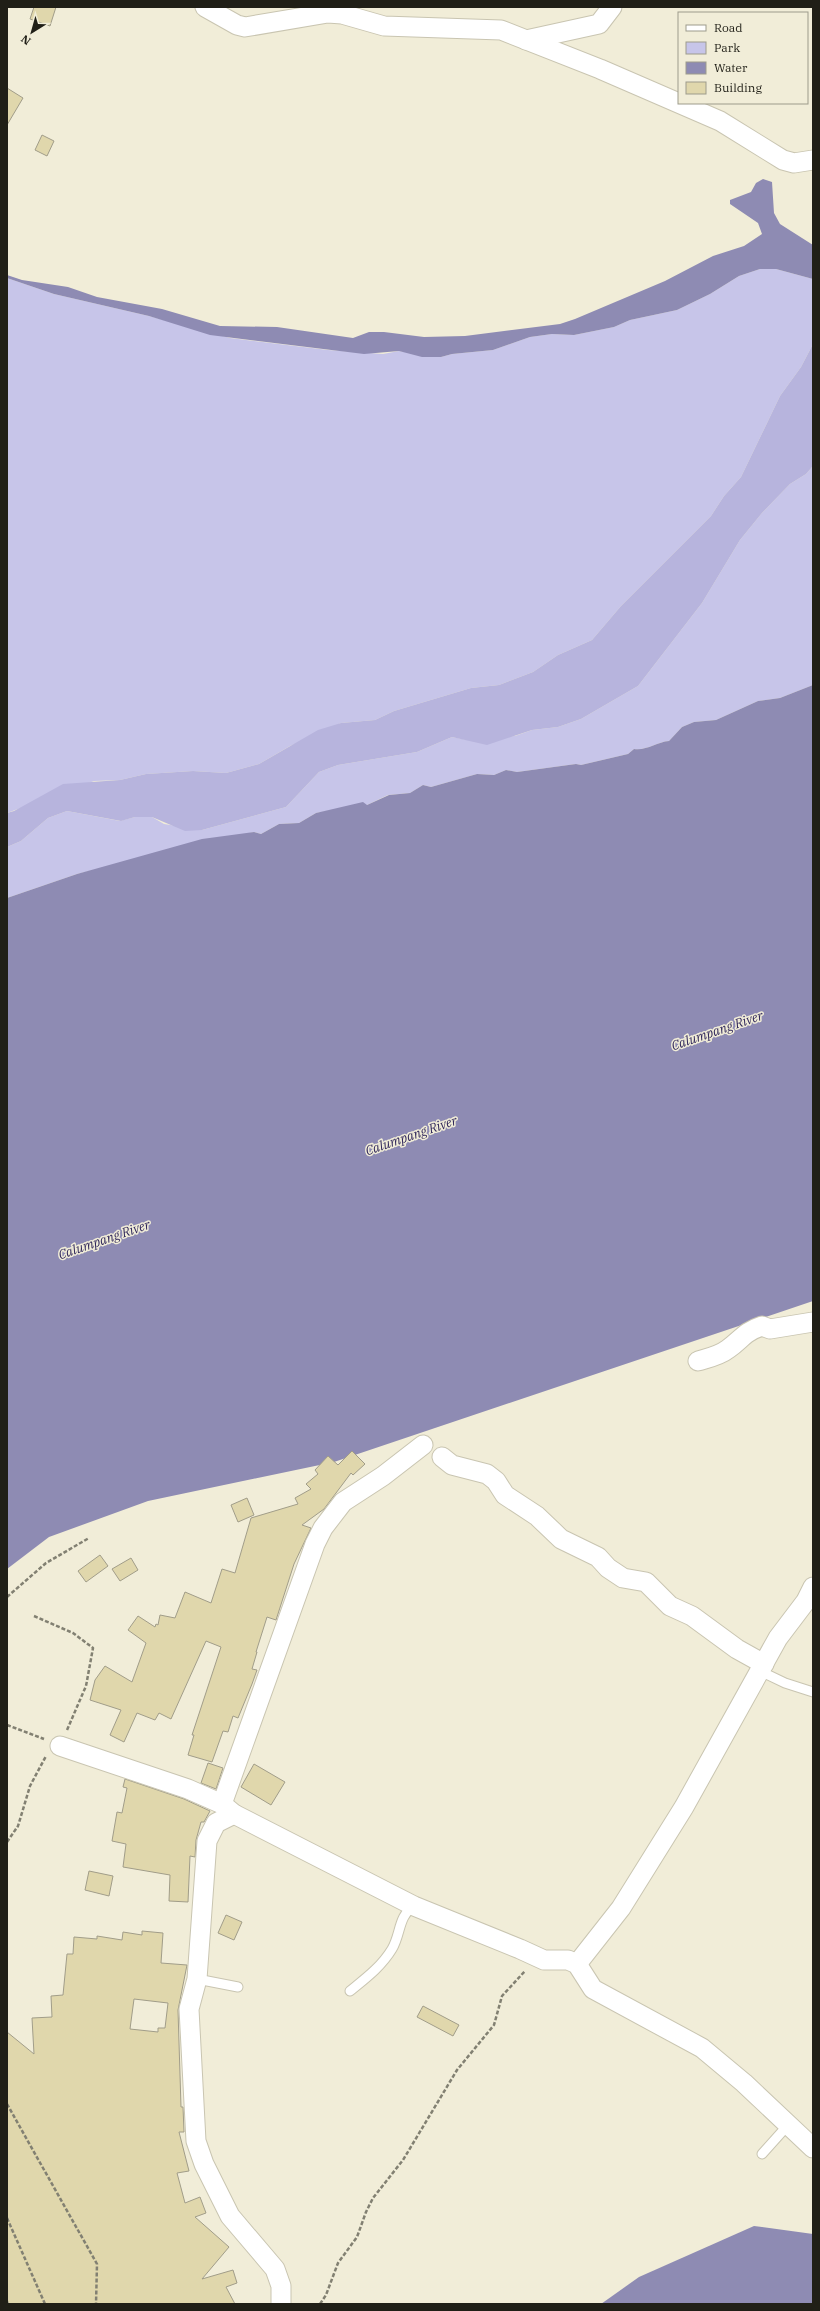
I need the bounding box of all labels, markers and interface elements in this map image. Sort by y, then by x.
north arrow [12,12,52,52]
legend [678,12,808,104]
text: Road [714,20,743,35]
text: N [18,32,34,48]
text: Park [714,40,740,55]
text: Water [714,60,748,75]
text: Building [714,80,762,95]
water label: Calumpang River [669,1007,766,1054]
water label: Calumpang River [363,1112,460,1159]
water label: Calumpang River [56,1216,153,1263]

